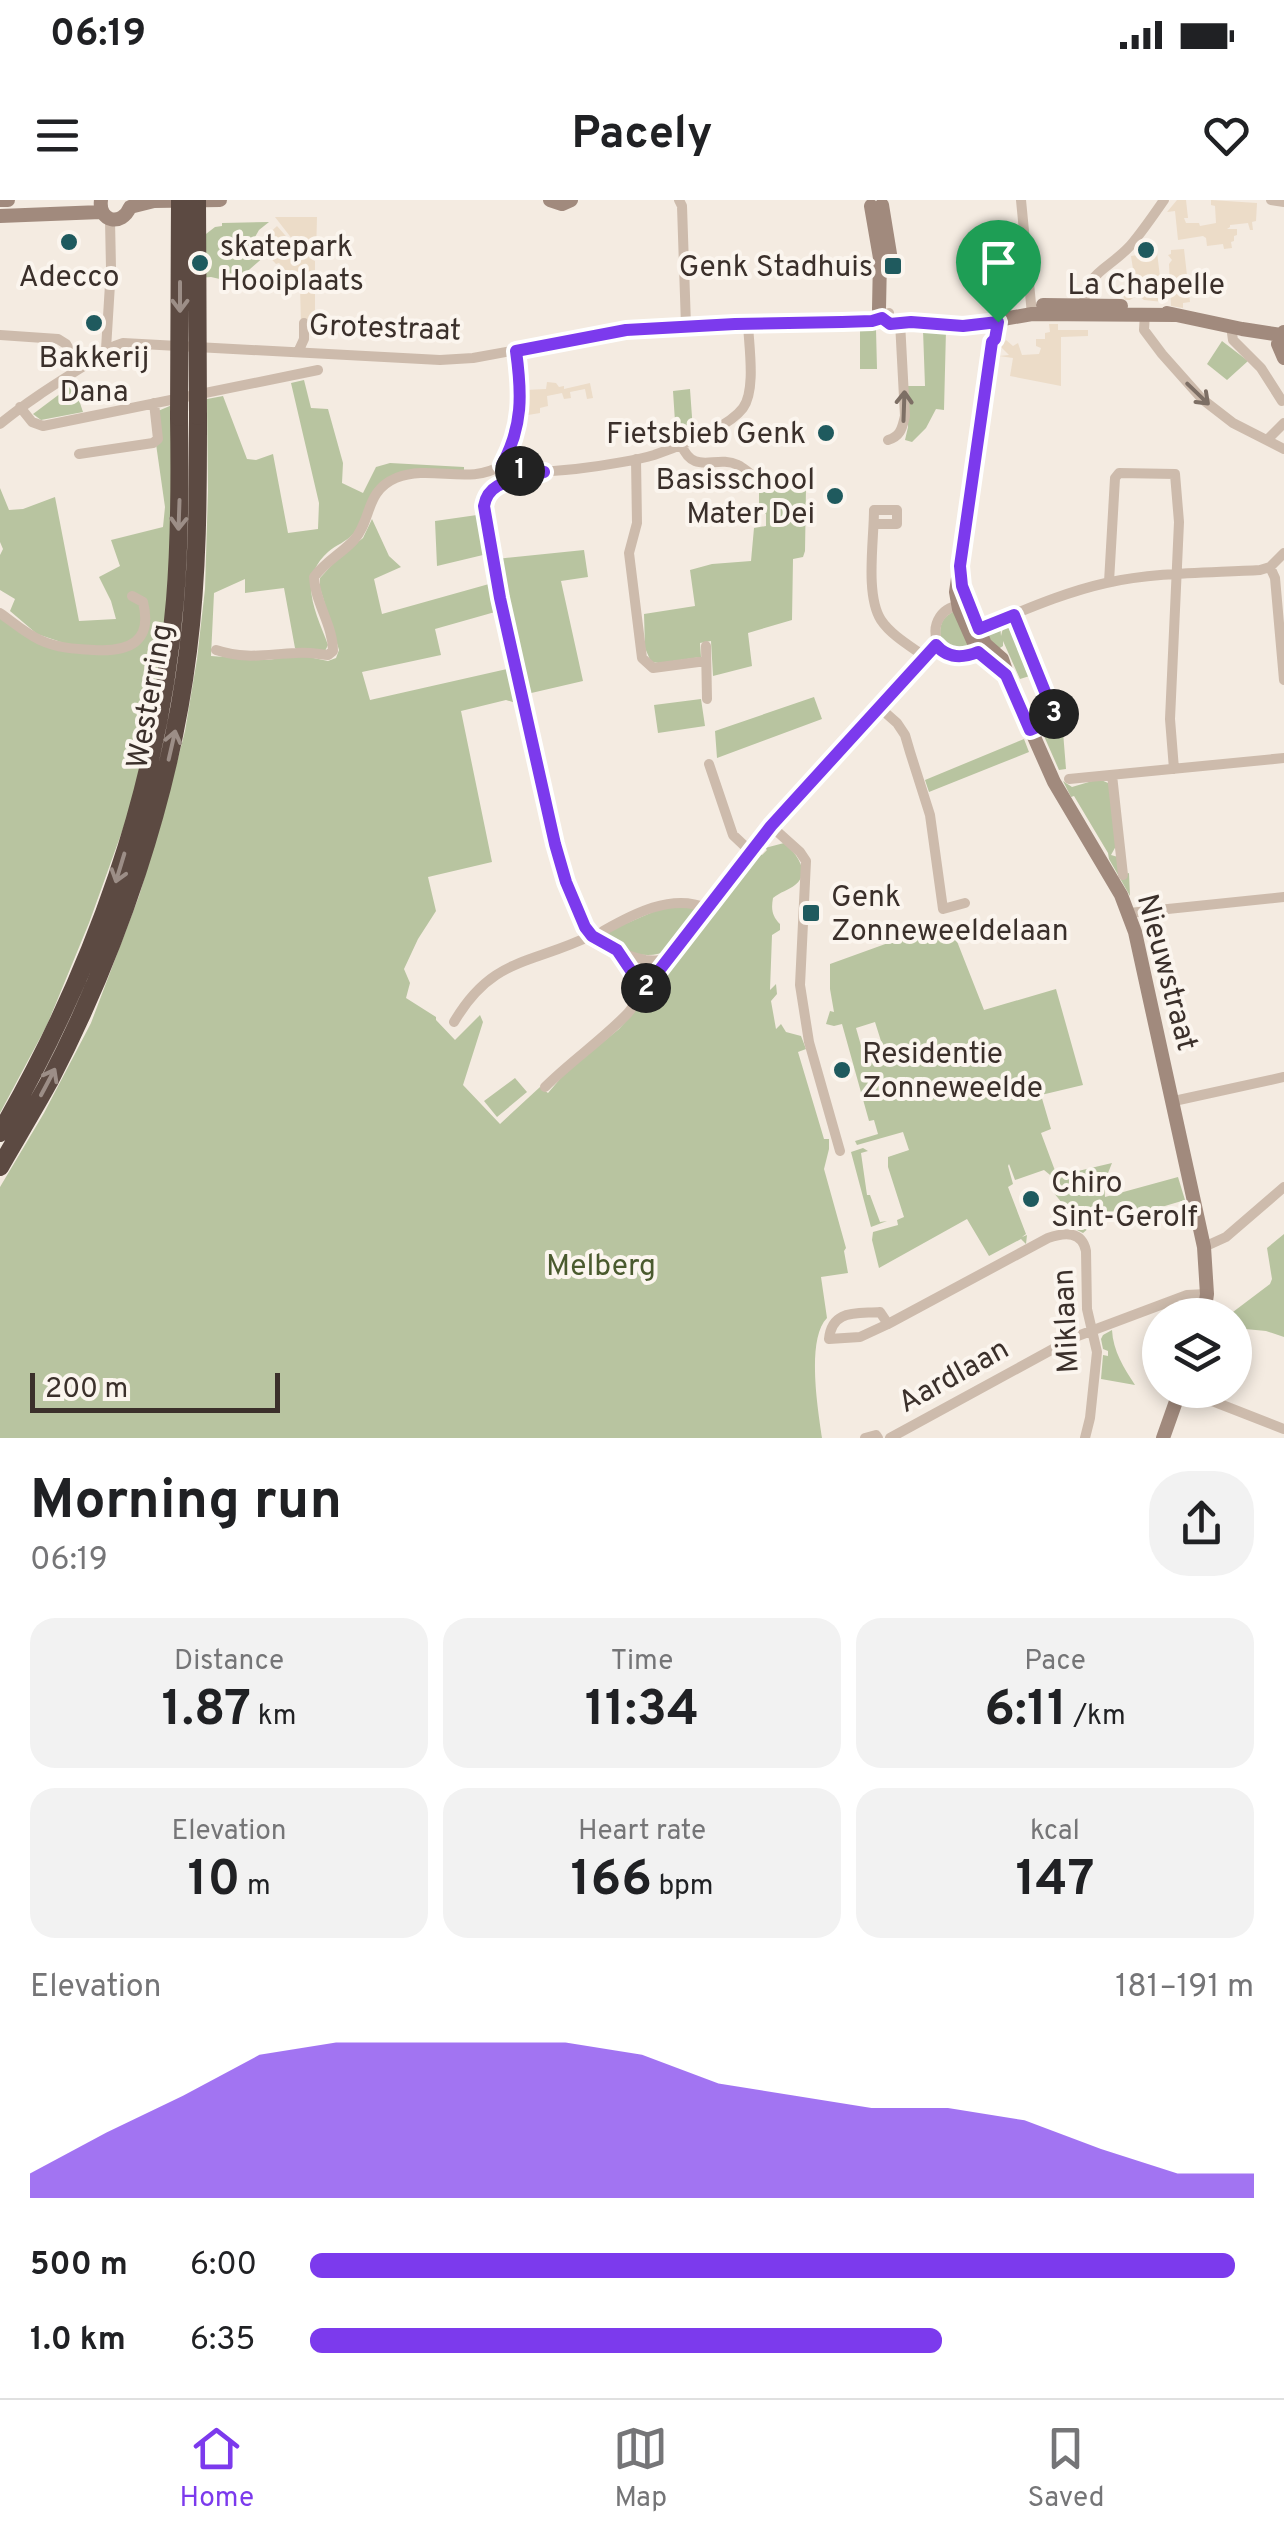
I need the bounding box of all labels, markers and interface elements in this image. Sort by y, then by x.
text: 06:19 [50,11,146,60]
text: Pacely [572,107,713,164]
icon: menu [30,108,85,163]
icon: heart [1199,108,1254,163]
pin [956,220,1041,323]
place label: skatepark Hooiplaats [220,230,364,301]
marker: Adecco [58,231,80,253]
icon: arrive [971,235,1026,290]
marker: La Chapelle [1135,239,1157,261]
place label: Genk Stadhuis [679,250,873,287]
marker: skatepark Hooiplaats [189,252,211,274]
marker: Genk Stadhuis [882,255,904,277]
place label: Adecco [19,260,119,297]
place label: La Chapelle [1067,268,1225,305]
one-way arrow [170,280,190,313]
street label: Grotestraat [308,308,462,351]
marker: Bakkerij Dana [83,312,105,334]
place label: Bakkerij Dana [39,341,149,412]
one-way arrow [1185,382,1210,405]
one-way arrow [895,390,914,423]
place label: Fietsbieb Genk [606,417,806,454]
marker: Fietsbieb Genk [815,422,837,444]
pin: 1 [495,446,545,496]
text: 1 [514,453,526,489]
place label: Basisschool Mater Dei [656,463,815,534]
marker: Basisschool Mater Dei [824,485,846,507]
one-way arrow [170,498,189,530]
street label: Westerring [121,621,182,772]
pin: 3 [1029,689,1079,739]
text: 3 [1046,696,1062,732]
one-way arrow [163,730,182,761]
one-way arrow [110,852,128,884]
place label: Genk Zonneweeldelaan [831,880,1069,951]
street label: Nieuwstraat [1127,890,1204,1055]
marker: Genk Zonneweeldelaan [800,902,822,924]
pin: 2 [621,963,671,1013]
text: 2 [637,970,655,1006]
place label: Residentie Zonneweelde [862,1037,1043,1108]
marker: Residentie Zonneweelde [831,1059,853,1081]
one-way arrow [39,1068,58,1098]
place label: Chiro Sint-Gerolf [1051,1166,1198,1237]
marker: Chiro Sint-Gerolf [1020,1188,1042,1210]
park label: Melberg [546,1249,656,1286]
street label: Miklaan [1046,1268,1089,1374]
map controls [1142,1298,1252,1408]
button: layers [1142,1298,1252,1408]
street label: Aardlaan [892,1332,1016,1423]
scale bar [30,1368,280,1412]
text: 200 m [45,1372,128,1408]
text: Morning run [30,1468,342,1538]
button: share [1149,1471,1254,1576]
text: 06:19 [30,1541,108,1581]
text: Distance [174,1644,284,1680]
text: Time [611,1644,673,1680]
text: Pace [1024,1644,1086,1680]
text: 1.87 [162,1680,251,1743]
text: 11:34 [585,1680,699,1743]
text: 6:11 [984,1680,1067,1743]
text: km [251,1699,296,1735]
text: /km [1067,1699,1126,1735]
text: Elevation [171,1814,287,1850]
text: Heart rate [578,1814,706,1850]
text: kcal [1030,1814,1080,1850]
text: 10 [187,1850,240,1913]
text: 166 [570,1850,652,1913]
text: 147 [1015,1850,1095,1913]
text: m [240,1869,271,1905]
text: bpm [652,1869,714,1905]
text: Elevation [30,1968,162,2008]
text: 181–191 m [1115,1968,1254,2008]
text: 500 m [30,2246,128,2286]
text: 6:00 [190,2246,257,2286]
text: 1.0 km [30,2321,126,2361]
text: 6:35 [190,2321,255,2361]
tab: Home [180,2421,254,2517]
tab: Map [613,2421,668,2517]
tab: Saved [1027,2421,1104,2517]

